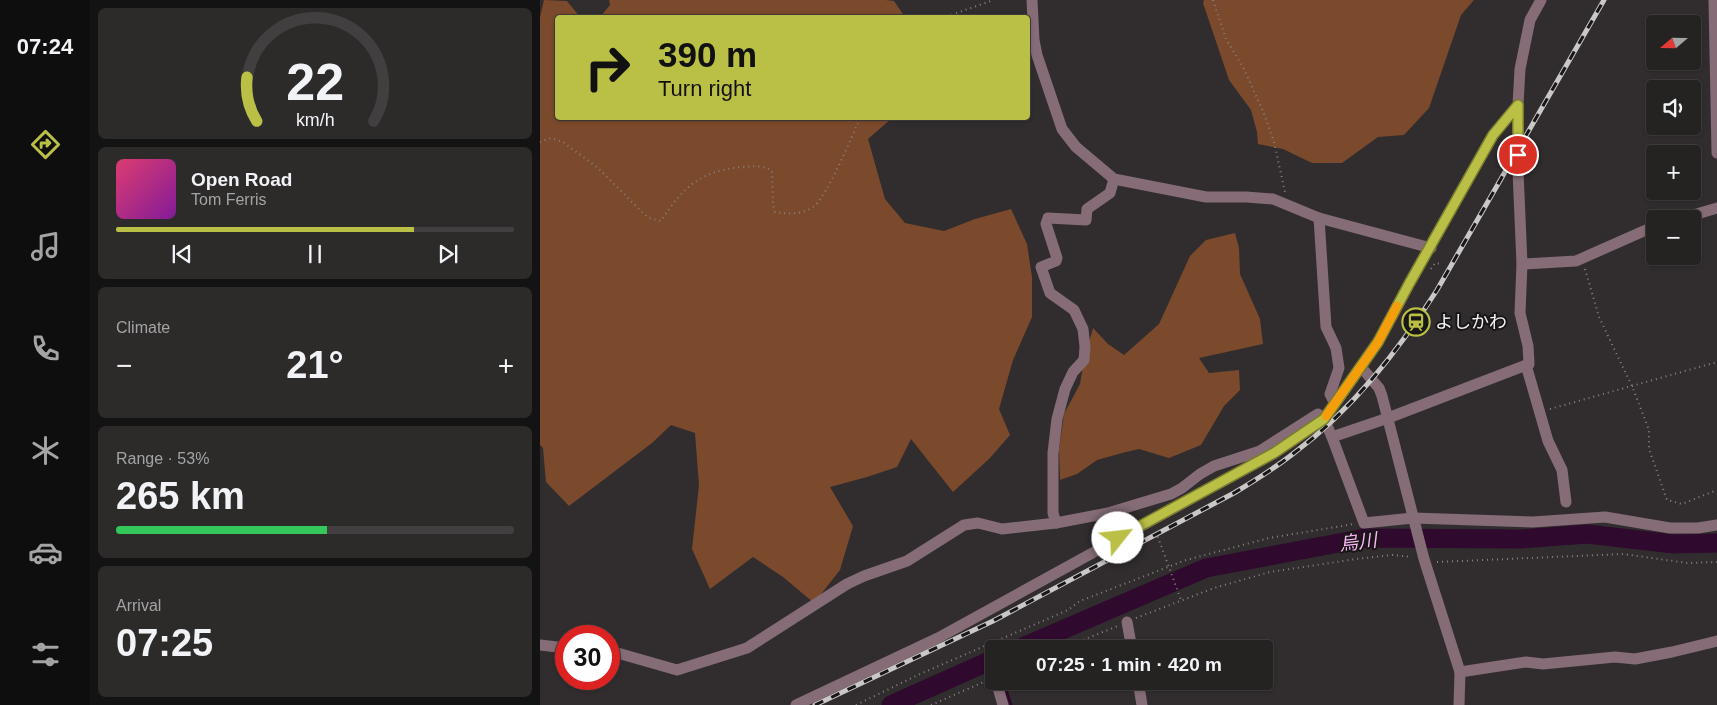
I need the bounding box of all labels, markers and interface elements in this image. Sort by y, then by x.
north arrow [1646,15,1701,70]
map controls [1646,15,1701,265]
text: 07:24 [17,34,73,59]
icon: right [575,35,640,100]
text: 390 m [658,35,757,74]
text: 22 [286,53,344,111]
text: Turn right [658,76,751,101]
button: sound [1646,80,1701,135]
text: km/h [296,110,334,130]
icon: directions [28,127,63,162]
pin [1497,134,1539,176]
icon: arrive [1504,141,1532,169]
button: + [1646,145,1701,200]
text: Open Road [191,169,292,190]
text: Tom Ferris [191,191,267,208]
button: − [1646,210,1701,265]
icon: music [28,229,63,264]
icon: previous [168,240,196,268]
icon: pause [301,240,329,268]
icon: next [434,240,462,268]
station icon: よしかわ [1401,307,1431,337]
place label: よしかわ [1435,312,1507,332]
text: Climate [116,319,170,336]
icon: phone [28,331,63,366]
text: 21° [286,344,344,386]
text: − [116,350,132,381]
text: + [498,350,514,381]
icon: climate [28,433,63,468]
text: Range · 53% [116,450,209,467]
text: 265 km [116,475,245,517]
position arrow [1091,511,1143,563]
water label: 烏川 [1338,529,1380,555]
icon: car [28,535,63,570]
text: Arrival [116,597,161,614]
text: 07:25 [116,622,213,664]
speed limit sign: 30 [555,625,620,690]
icon: filters [28,637,63,672]
text: 07:25 · 1 min · 420 m [1036,654,1222,675]

